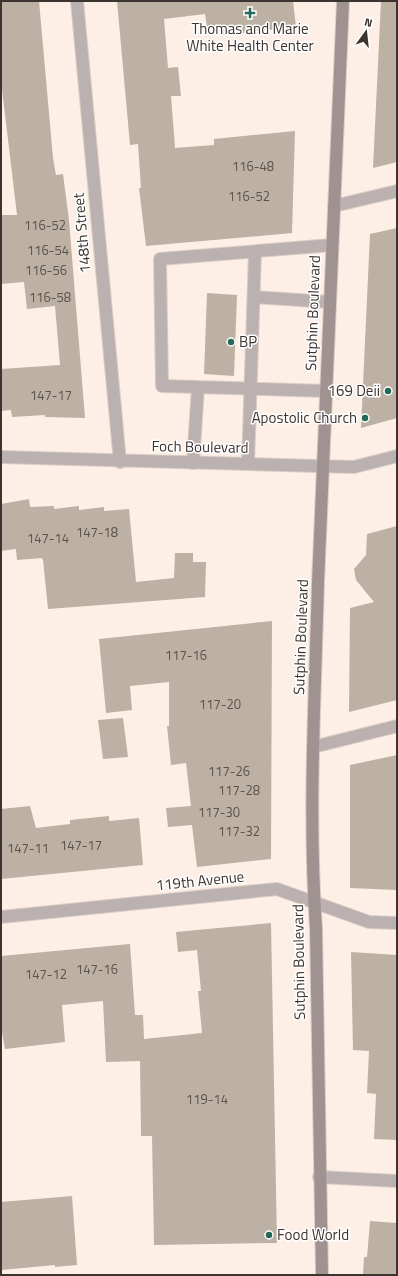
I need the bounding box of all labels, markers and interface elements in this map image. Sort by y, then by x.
marker: Thomas and Marie White Health Center [244,7,256,19]
north arrow [346,12,386,52]
text: N [363,14,374,31]
place label: Thomas and Marie White Health Center [186,17,314,57]
house number: 116-48 [232,156,274,176]
house number: 116-52 [228,186,270,206]
street label: 148th Street [66,191,96,274]
house number: 116-52 [24,215,66,235]
house number: 116-54 [27,240,69,260]
street label: Sutphin Boulevard [299,255,326,371]
house number: 116-56 [25,260,67,280]
house number: 116-58 [29,287,71,307]
place label: BP [239,330,257,353]
marker: BP [226,337,236,347]
place label: 169 Deii [328,379,380,402]
house number: 147-17 [30,385,72,405]
marker: 169 Deii [383,386,393,396]
place label: Apostolic Church [252,406,357,429]
marker: Apostolic Church [360,413,370,423]
street label: Foch Boulevard [151,434,249,459]
house number: 147-18 [76,522,118,542]
house number: 147-14 [27,528,69,548]
street label: Sutphin Boulevard [287,579,314,695]
house number: 117-16 [165,645,207,665]
house number: 117-20 [199,694,241,714]
house number: 117-26 [208,761,250,781]
house number: 117-28 [218,780,260,800]
house number: 117-30 [198,802,240,822]
house number: 117-32 [218,821,260,841]
house number: 147-17 [60,835,102,855]
house number: 147-11 [7,838,49,858]
street label: 119th Avenue [155,864,245,897]
street label: Sutphin Boulevard [286,904,311,1020]
house number: 147-16 [76,959,118,979]
house number: 147-12 [25,964,67,984]
house number: 119-14 [186,1089,228,1109]
place label: Food World [277,1223,349,1246]
marker: Food World [264,1230,274,1240]

